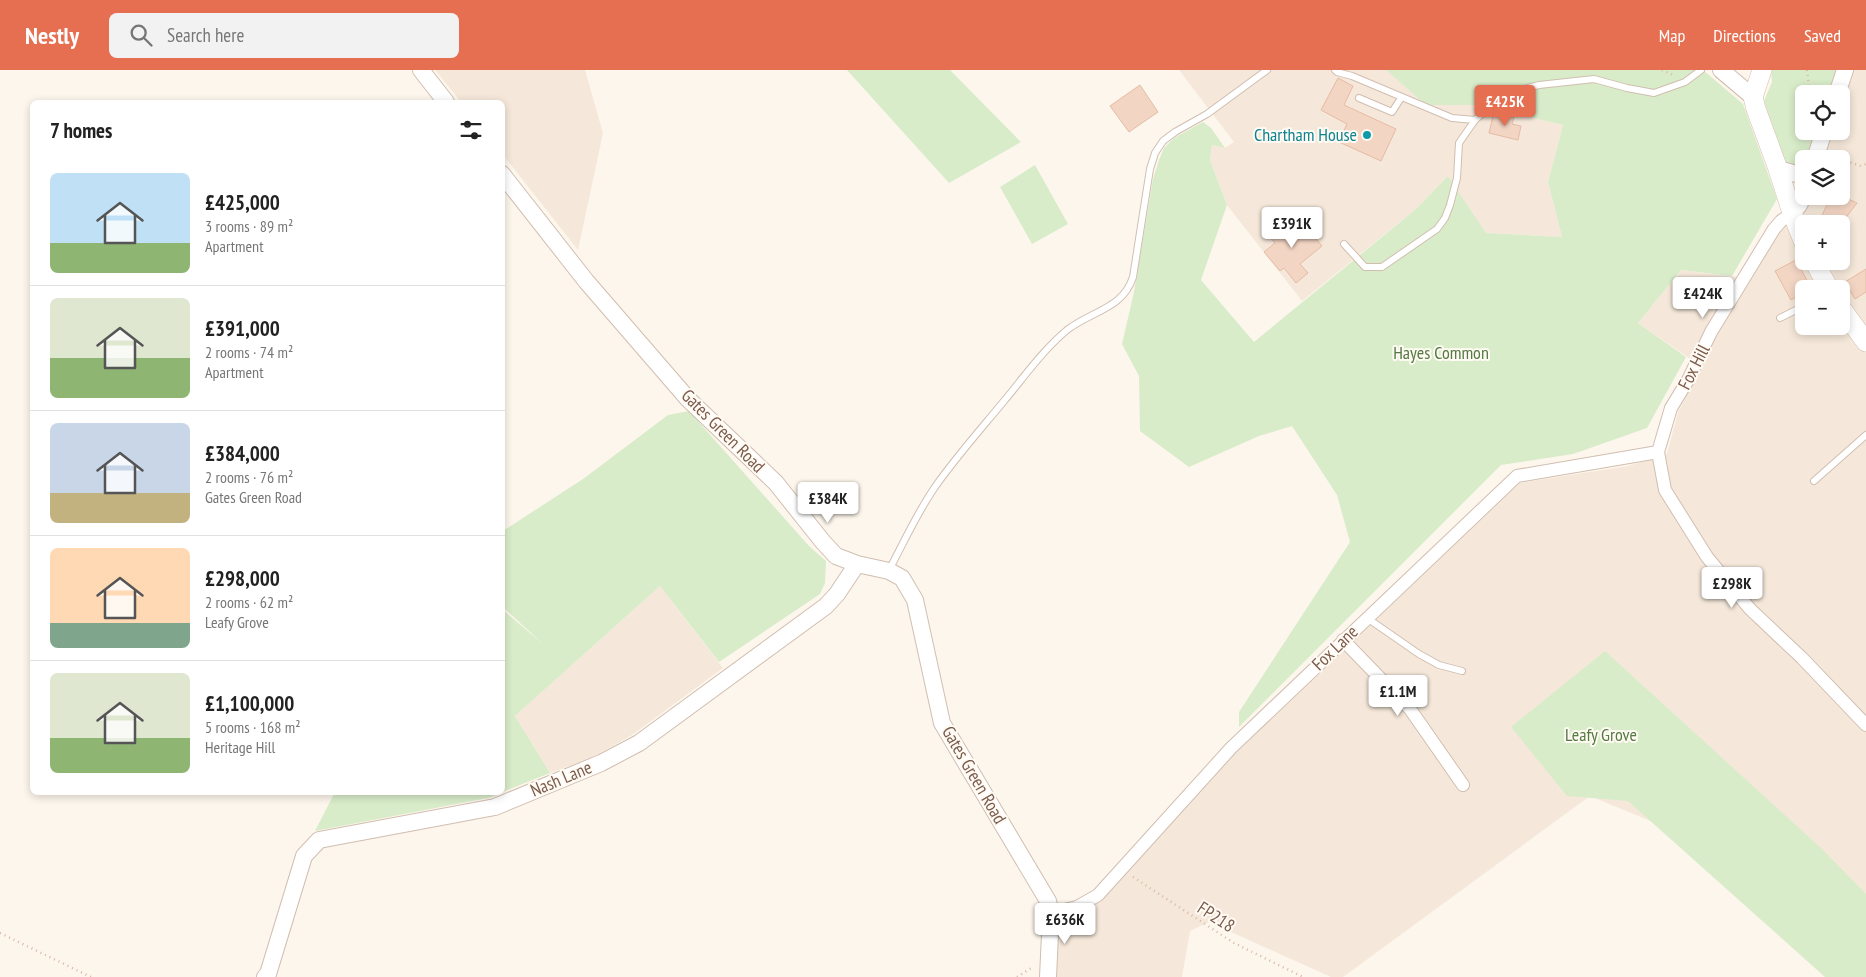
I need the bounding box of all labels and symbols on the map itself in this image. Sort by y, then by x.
pin: £425K [1470,85,1540,127]
place label: Chartham House [1254,123,1357,146]
marker: Chartham House [1361,129,1373,141]
pin: £391K [1257,206,1327,249]
pin: £424K [1668,276,1738,319]
street label: Fox Hill [1672,340,1715,393]
park label: Hayes Common [1393,341,1489,364]
street label: Gates Green Road [677,384,770,477]
pin: £384K [793,482,863,524]
pin: £298K [1697,566,1767,609]
street label: Fox Lane [1307,620,1363,675]
pin: £1.1M [1363,674,1433,717]
street label: Gates Green Road [937,722,1012,828]
park label: Leafy Grove [1565,723,1637,746]
street label: Nash Lane [527,755,595,802]
street label: FP218 [1193,896,1239,937]
pin: £636K [1030,902,1100,945]

